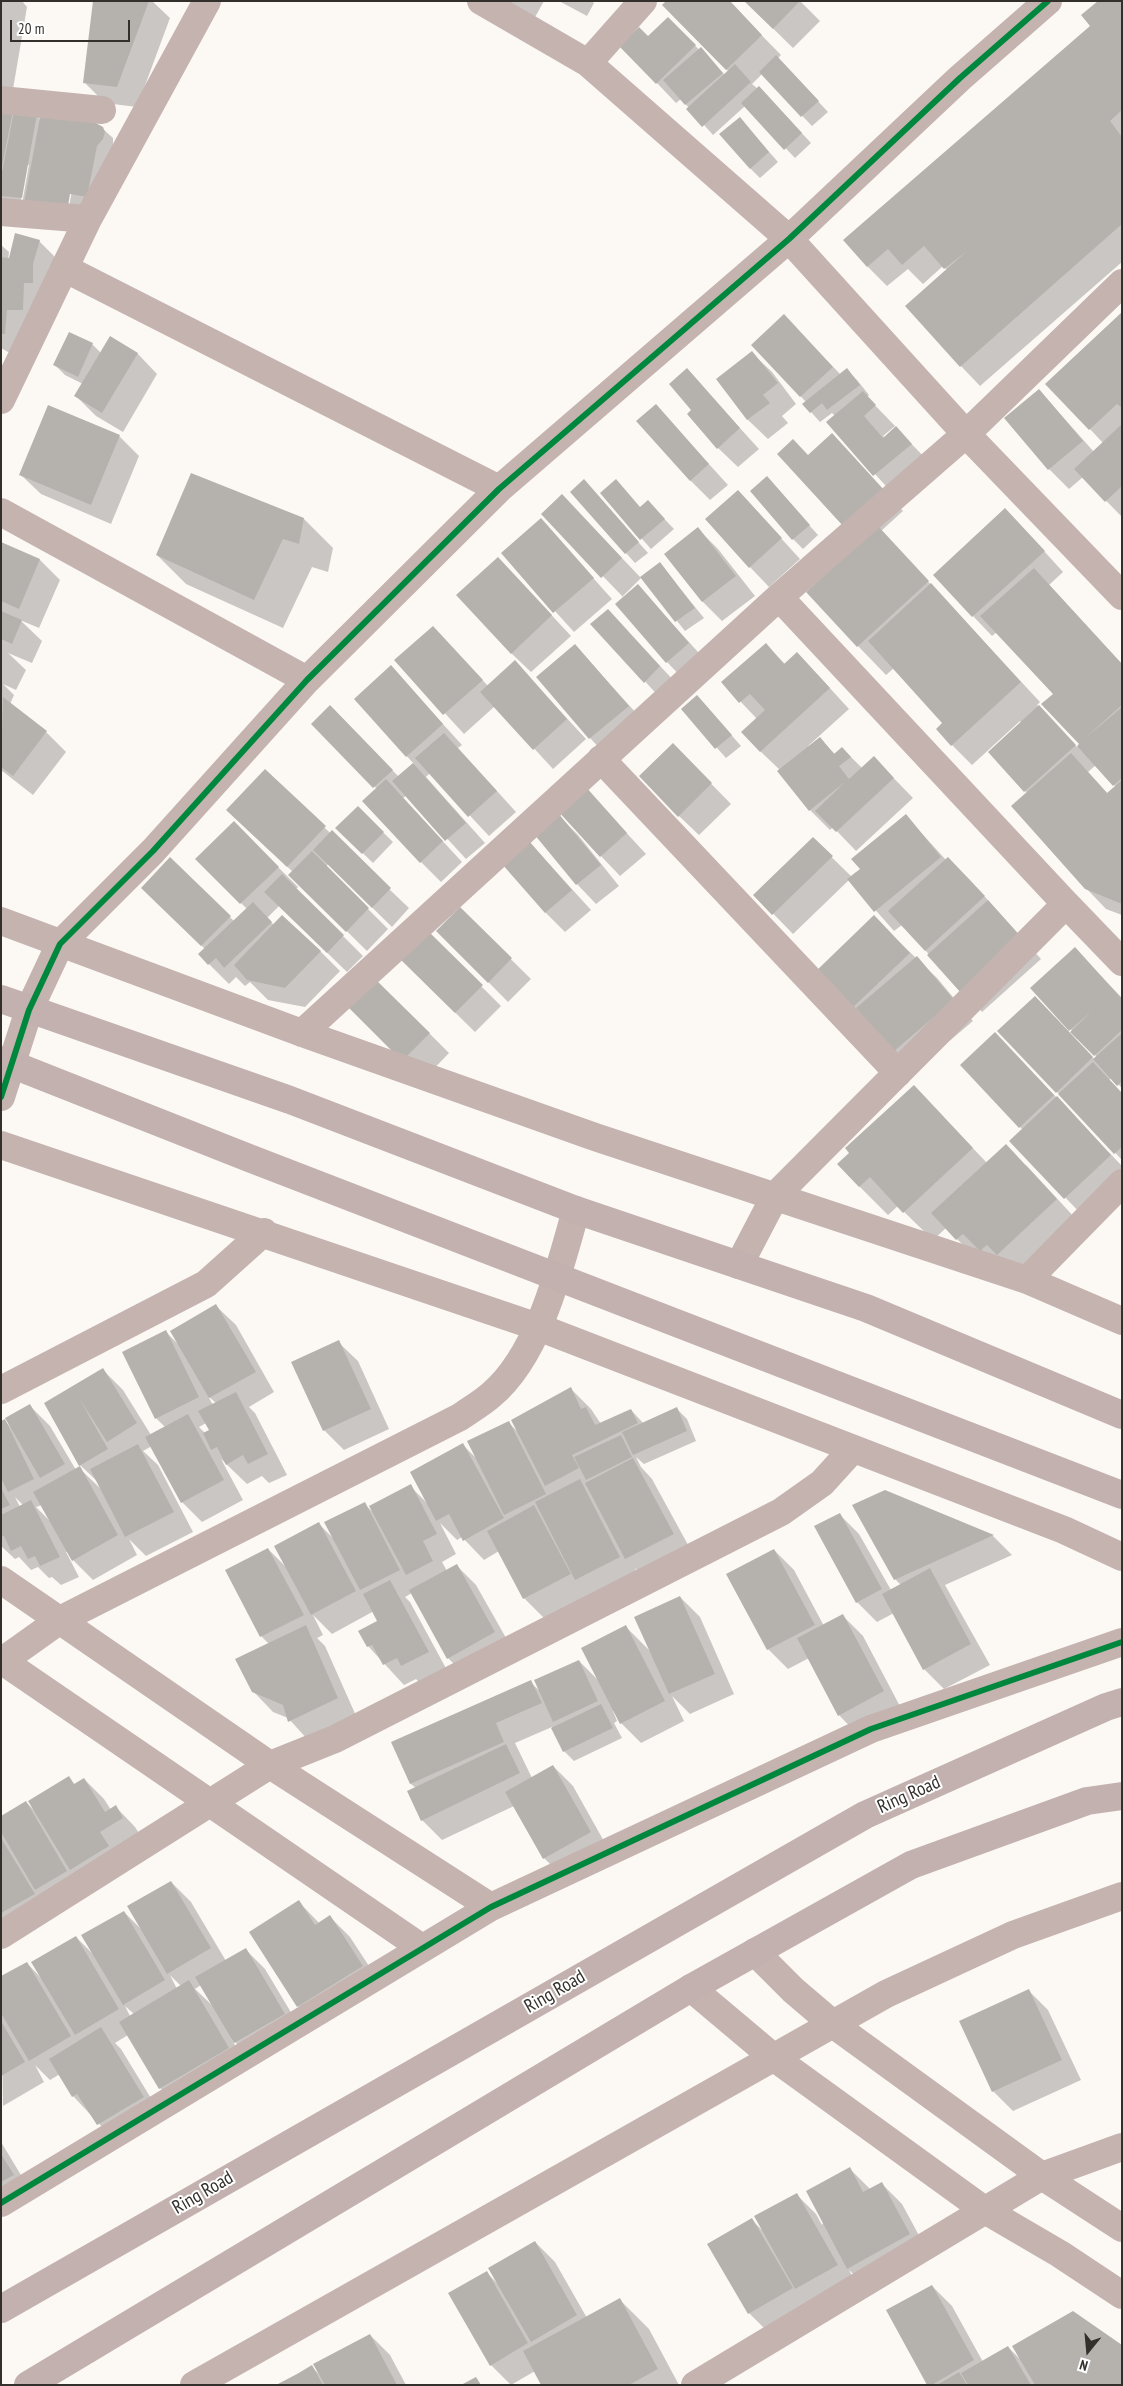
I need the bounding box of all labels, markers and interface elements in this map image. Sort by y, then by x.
scale bar [12,10,132,42]
text: 20 m [18,19,44,38]
street label: Ring Road [874,1771,944,1819]
street label: Ring Road [521,1966,589,2018]
street label: Ring Road [169,2167,237,2219]
north arrow [1063,2326,1113,2376]
text: N [1077,2356,1090,2375]

